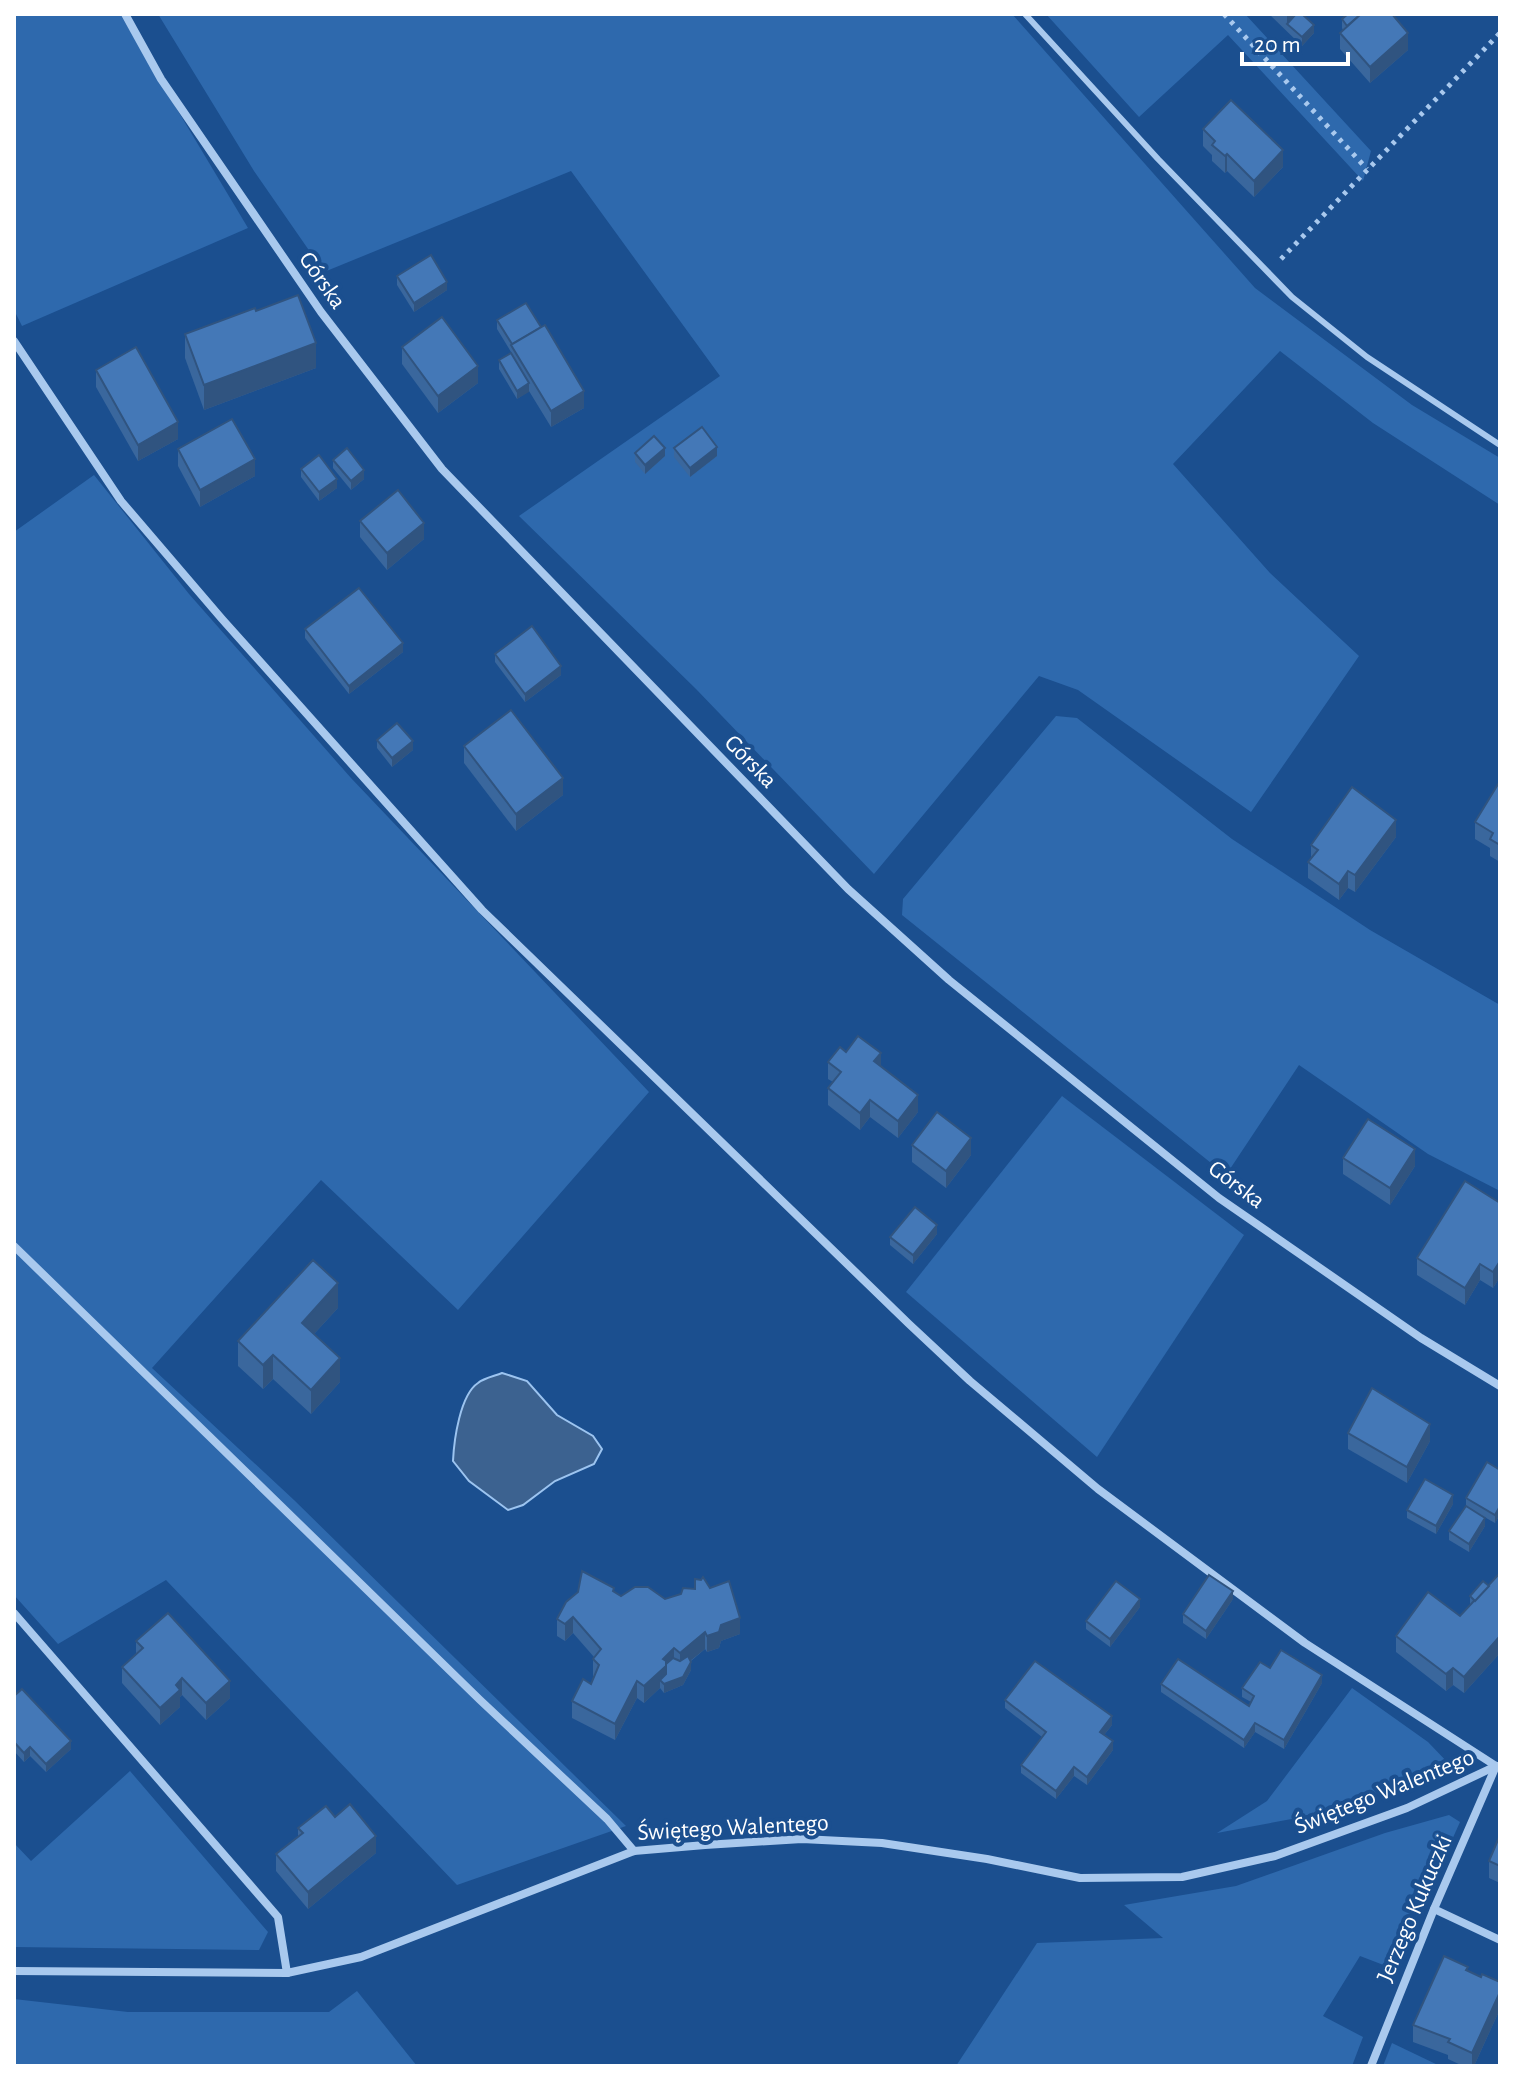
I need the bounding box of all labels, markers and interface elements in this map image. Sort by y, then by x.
scale bar [1242,16,1348,66]
text: 20 m [1254,33,1301,57]
street label: Górska [294,248,350,314]
street label: Górska [720,730,781,793]
street label: Górska [1204,1156,1269,1214]
street label: Świętego Walentego [1290,1743,1478,1839]
street label: Świętego Walentego [637,1809,829,1845]
street label: Jerzego Kukuczki [1373,1831,1457,1986]

